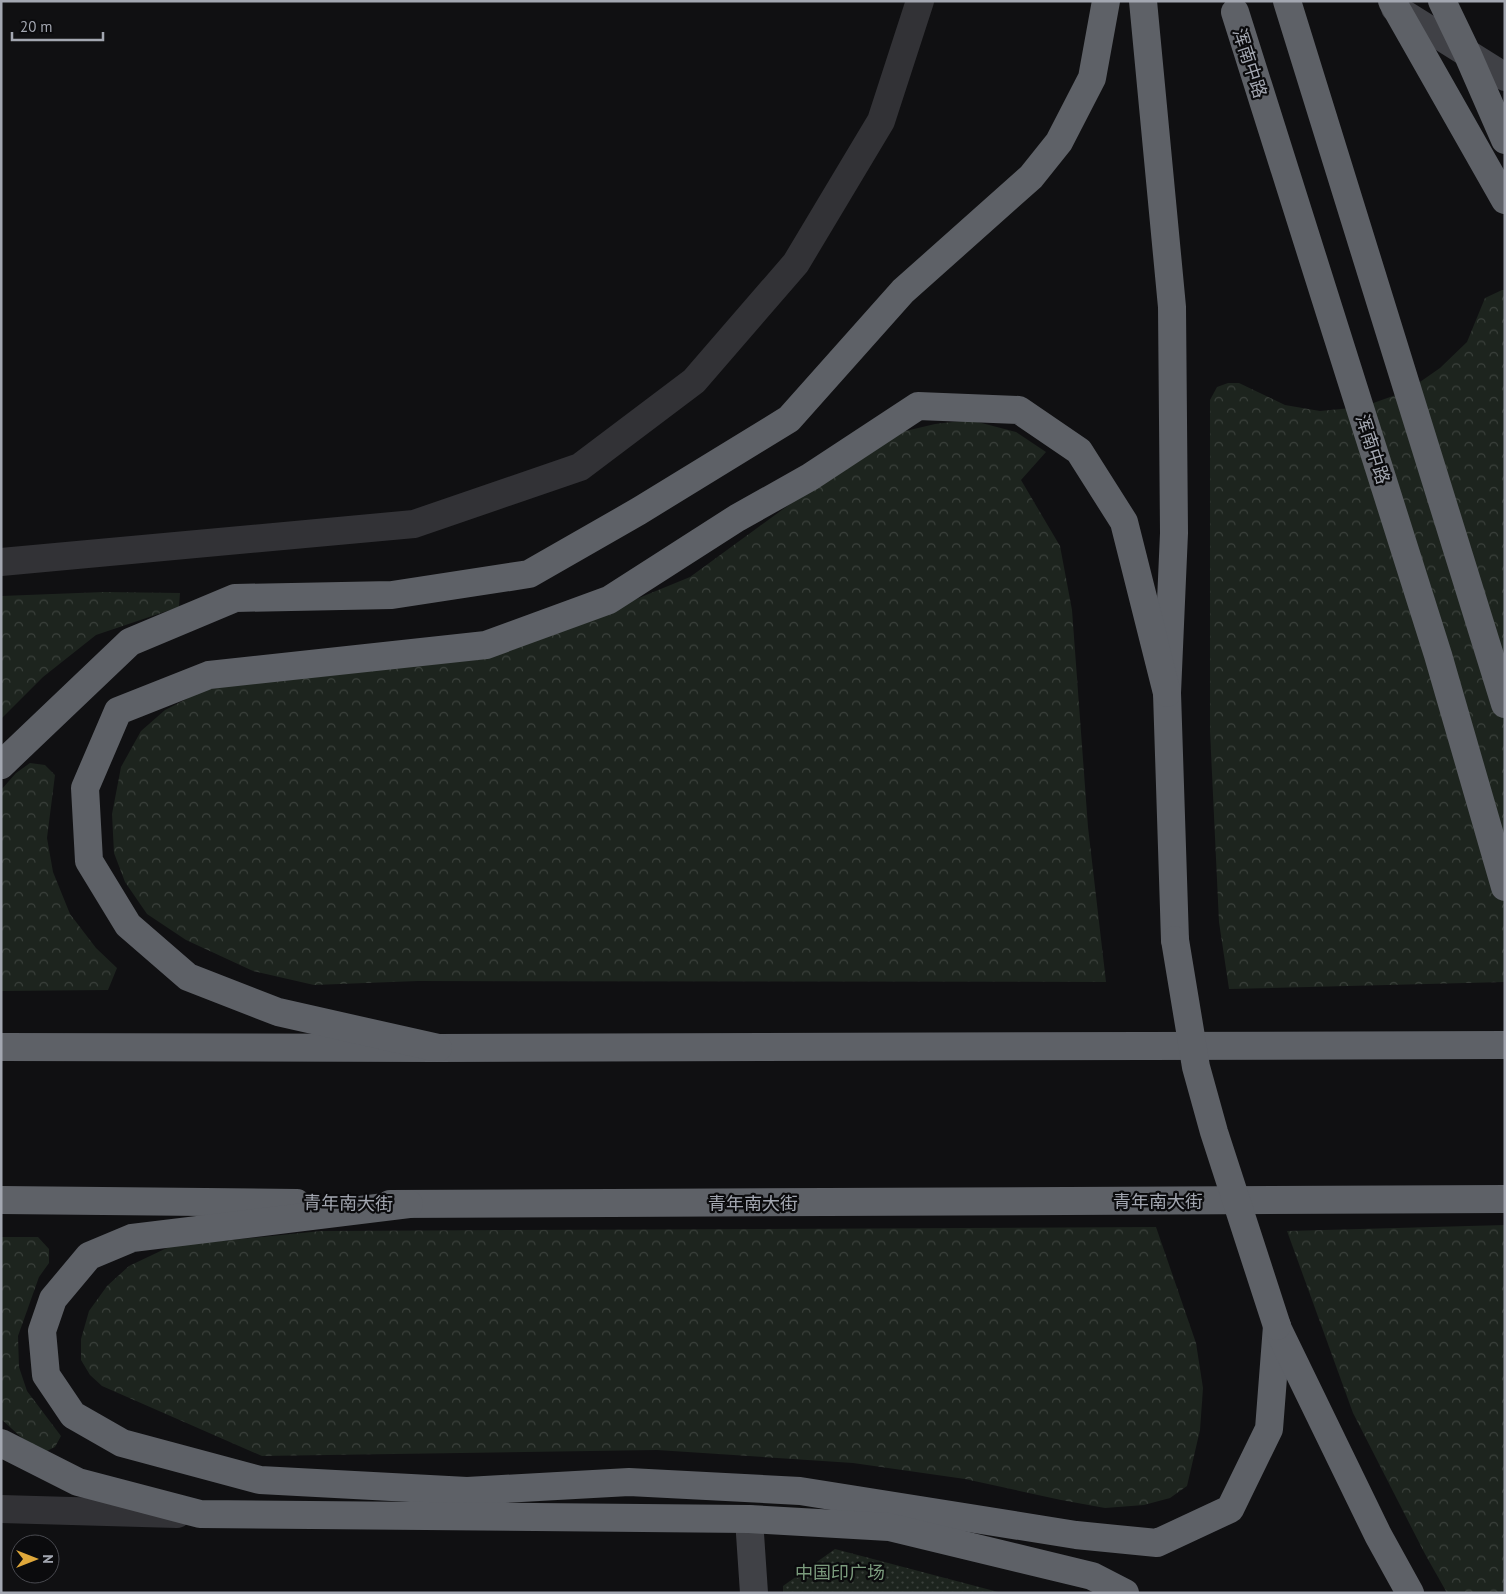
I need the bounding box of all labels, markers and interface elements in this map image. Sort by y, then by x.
scale bar [12,10,104,42]
text: 20 m [20,17,53,36]
street label: 浑南中路 [1228,25,1272,101]
street label: 浑南中路 [1351,411,1395,487]
street label: 青年南大街 [1113,1190,1203,1213]
street label: 青年南大街 [303,1191,393,1215]
street label: 青年南大街 [708,1192,798,1215]
north arrow [10,1534,60,1584]
text: N [39,1554,57,1564]
park label: 中国印广场 [795,1561,885,1584]

